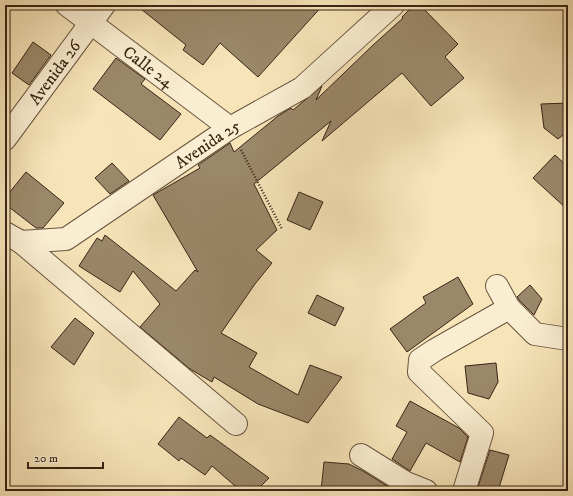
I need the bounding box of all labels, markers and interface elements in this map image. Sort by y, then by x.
street label: Avenida 26 [24,35,87,109]
street label: Calle 24 [118,41,178,94]
street label: Avenida 25 [171,114,245,174]
scale bar [28,444,103,470]
text: 20 m [34,451,58,466]

